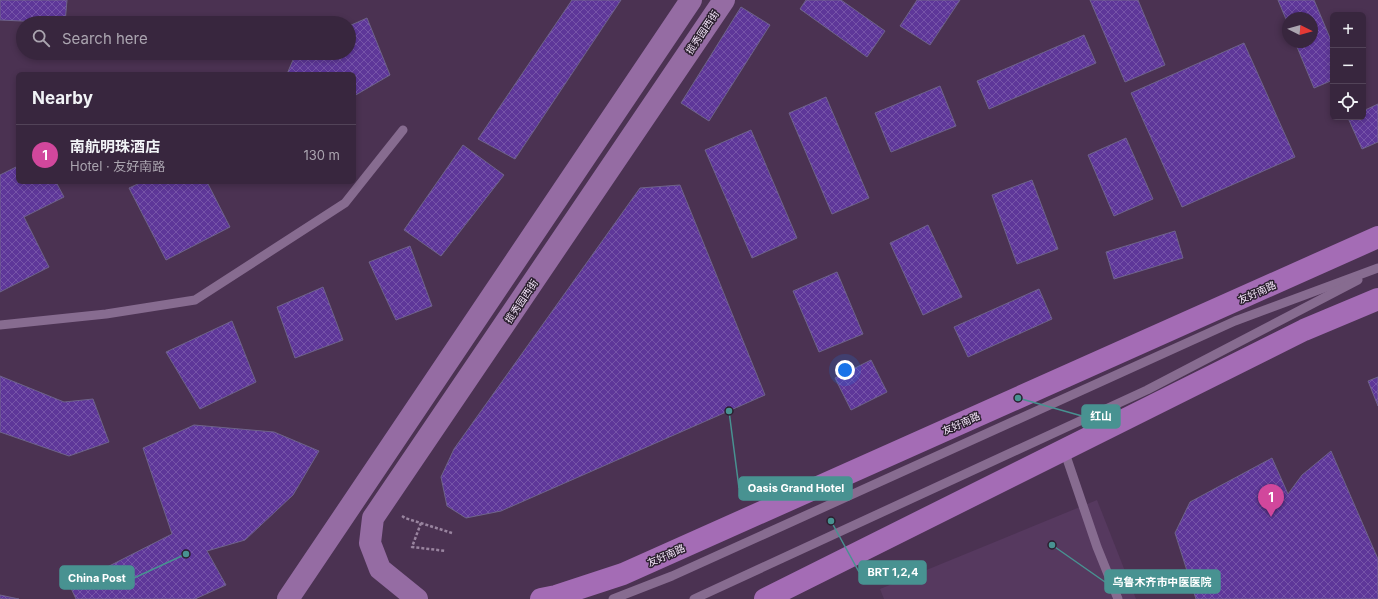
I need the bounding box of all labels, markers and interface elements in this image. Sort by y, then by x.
street label: 揽秀园西街 [683,8,721,56]
north arrow [1282,12,1318,48]
map controls [1330,12,1366,120]
button: + [1330,12,1366,48]
search box [16,16,356,60]
icon: search [30,27,52,49]
text: Search here [62,29,148,48]
button: − [1330,48,1366,84]
button: locate [1330,84,1366,120]
text: Nearby [32,88,93,108]
text: 南航明珠酒店 [70,137,160,156]
text: 1 [42,147,48,163]
text: 130 m [303,147,340,163]
text: Hotel · 友好南路 [70,158,165,174]
street label: 揽秀园西街 [502,277,540,325]
street label: 友好南路 [1236,278,1278,306]
your location [835,360,855,380]
callout: 红山 [1082,405,1120,428]
street label: 友好南路 [940,409,982,437]
text: 红山 [1090,409,1112,423]
callout: Oasis Grand Hotel [739,477,852,500]
text: Oasis Grand Hotel [748,481,844,495]
pin: 1 [1258,484,1284,517]
street label: 友好南路 [645,541,687,569]
callout: BRT 1,2,4 [859,561,926,584]
text: BRT 1,2,4 [868,565,918,579]
callout: China Post [60,566,134,589]
callout: 乌鲁木齐市中医医院 [1105,570,1220,593]
text: China Post [68,571,126,585]
text: 乌鲁木齐市中医医院 [1113,575,1212,589]

